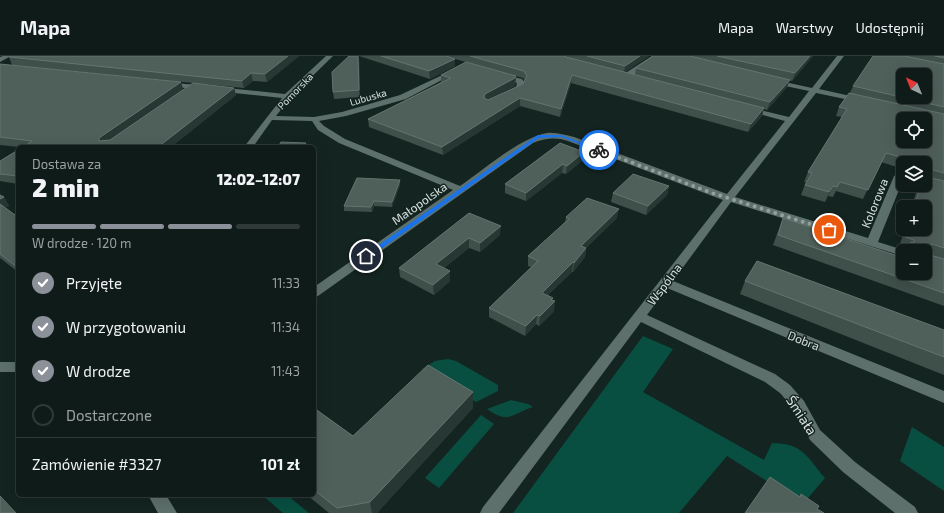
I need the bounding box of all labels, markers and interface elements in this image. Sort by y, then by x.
text: Mapa [20,16,70,39]
text: Mapa [718,19,754,36]
text: Warstwy [776,19,834,36]
text: Udostępnij [856,19,924,36]
north arrow [896,68,932,104]
map controls [896,68,932,280]
street label: Pomorska [275,70,315,112]
street label: Lubuska [348,86,388,108]
button: locate [896,112,932,148]
courier [579,130,619,170]
icon: bike [588,139,610,161]
text: Dostawa za [32,156,101,172]
button: layers [896,156,932,192]
text: 12:02–12:07 [217,170,300,188]
text: 2 min [32,171,99,202]
street label: Kolorowa [858,176,890,230]
street label: Małopolska [389,179,449,227]
button: + [896,200,932,236]
pin [812,213,846,247]
icon: bag [818,219,840,241]
text: W drodze · 120 m [32,235,131,251]
pin [349,239,383,273]
button: − [896,244,932,280]
icon: home [355,245,377,267]
street label: Wspólna [644,261,684,307]
icon: check [32,272,54,294]
text: Przyjęte [66,274,122,292]
text: 11:33 [272,275,300,291]
icon: check [32,316,54,338]
text: W przygotowaniu [66,318,186,336]
text: 11:34 [271,319,300,335]
street label: Dobra [786,327,822,353]
icon: check [32,360,54,382]
text: W drodze [66,362,131,380]
text: 11:43 [271,363,300,379]
street label: Śmiała [783,392,821,438]
text: Dostarczone [66,406,152,424]
text: Zamówienie #3327 [32,455,161,473]
text: 101 zł [261,455,300,473]

